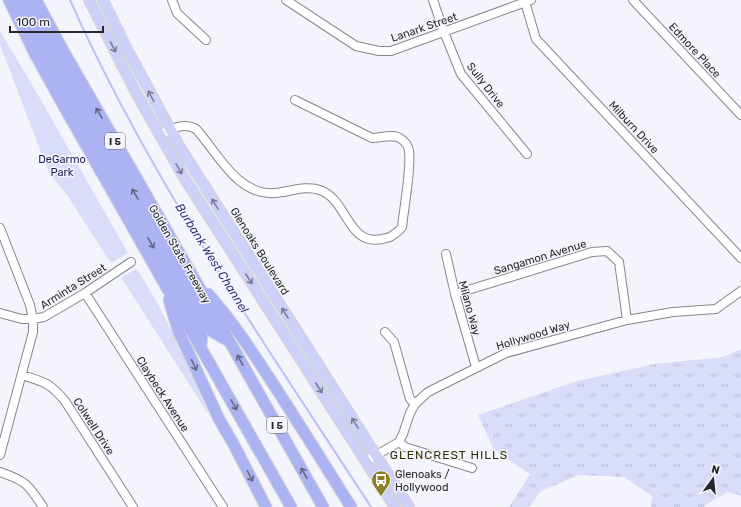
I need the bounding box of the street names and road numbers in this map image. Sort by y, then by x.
street label: Lanark Street [389,10,460,45]
street label: Edmore Place [666,20,723,80]
street label: Sully Drive [464,60,507,110]
street label: Milburn Drive [606,98,661,156]
road number: I 5 [105,133,125,149]
street label: Golden State Freeway [146,202,213,306]
street label: Glenoaks Boulevard [227,205,292,297]
street label: Sangamon Avenue [492,237,588,278]
street label: Arminta Street [38,261,109,312]
street label: Milano Way [456,279,483,337]
street label: Hollywood Way [495,318,572,353]
street label: Claybeck Avenue [133,354,192,434]
street label: Colwell Drive [70,395,117,457]
road number: I 5 [267,417,287,433]

